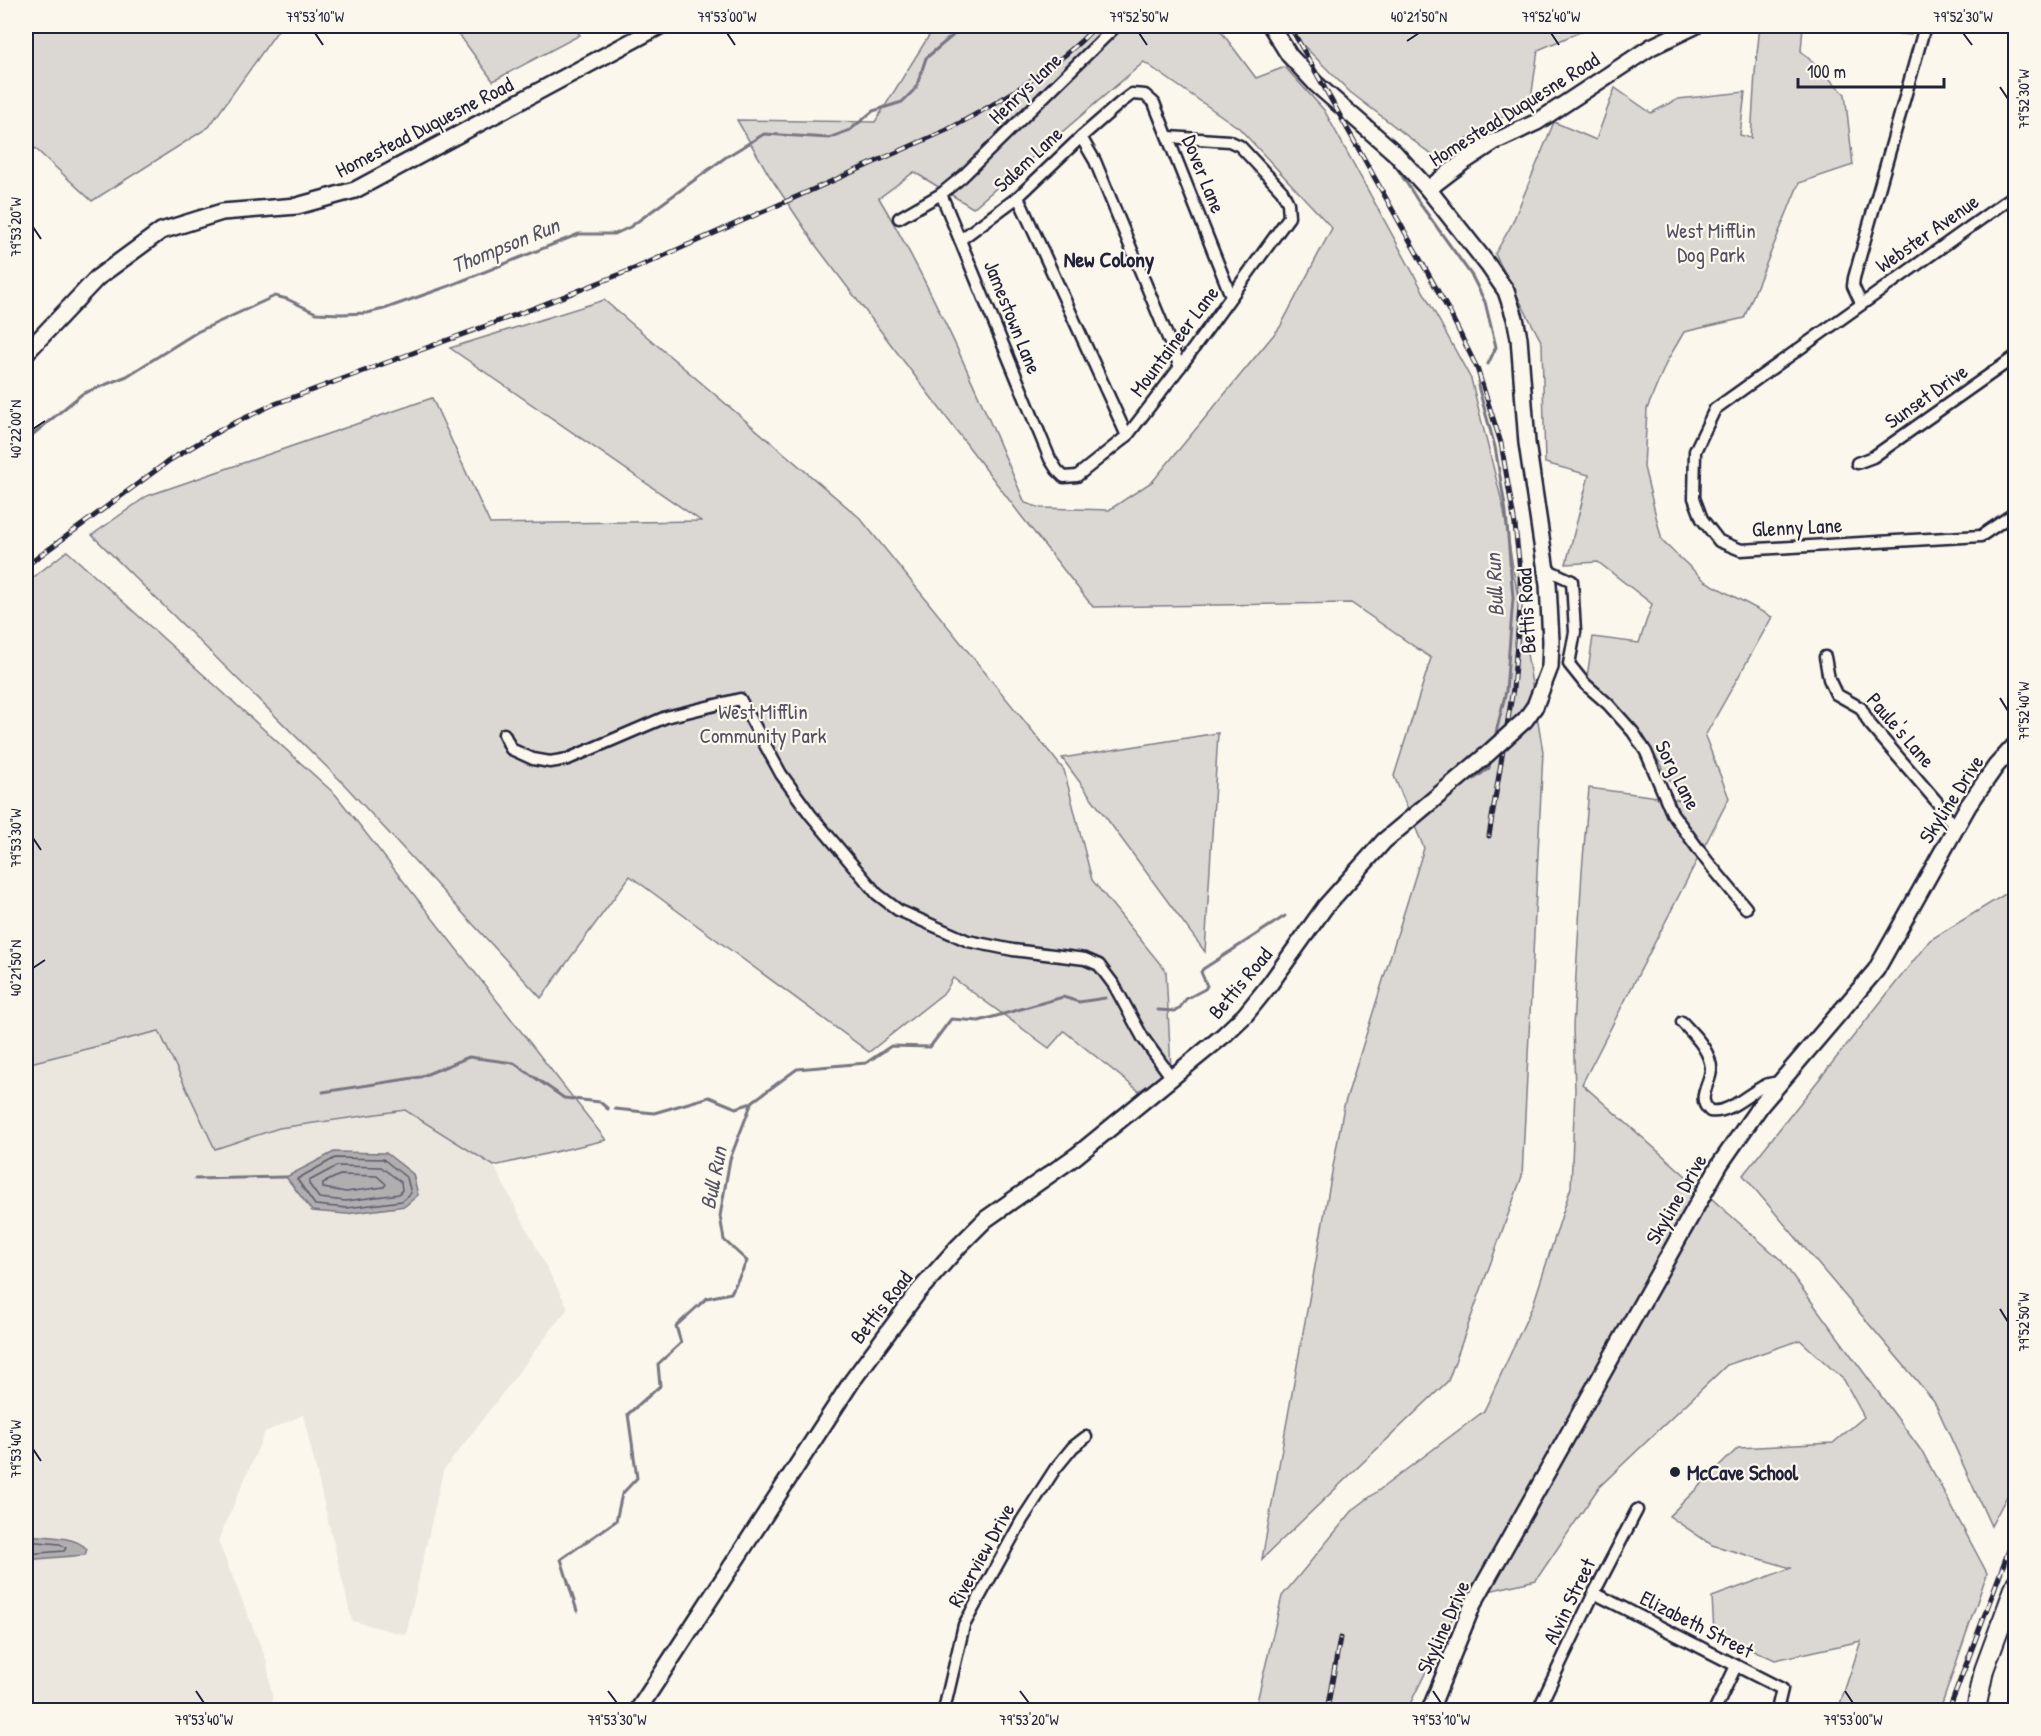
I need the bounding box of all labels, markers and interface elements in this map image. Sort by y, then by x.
text: 79°53'10"W [286,6,345,27]
text: 79°53'00"W [697,6,757,27]
text: 79°52'50"W [1109,6,1169,27]
text: 40°21'50"N [1391,6,1447,27]
text: 79°52'40"W [1522,6,1581,27]
text: 79°52'30"W [1933,6,1993,27]
street label: Homestead Duquesne Road [1423,45,1605,173]
street label: Henrys Lane [982,46,1068,130]
scale bar [1798,51,1944,89]
text: 100 m [1807,59,1846,84]
text: 79°52'30"W [2013,69,2034,129]
street label: Homestead Duquesne Road [330,70,518,184]
street label: Salem Lane [987,119,1069,199]
street label: Dover Lane [1175,131,1233,217]
street label: Webster Avenue [1870,187,1984,279]
text: 79°53'20"W [5,197,26,257]
water label: Thompson Run [447,209,565,280]
park label: West Mifflin Dog Park [1666,216,1756,269]
district label: New Colony [1064,244,1155,275]
street label: Jamestown Lane [977,256,1049,378]
street label: Mountaineer Lane [1123,280,1225,402]
street label: Sunset Drive [1879,357,1973,435]
text: 40°22'00"N [5,400,26,458]
street label: Glenny Lane [1751,510,1843,544]
water label: Bull Run [1477,551,1511,617]
street label: Bettis Road [1509,568,1543,654]
text: 79°52'40"W [2013,681,2034,740]
street label: Paule's Lane [1860,686,1942,774]
park label: West Mifflin Community Park [699,697,827,750]
street label: Sorg Lane [1648,735,1708,815]
street label: Skyline Drive [1912,749,1990,849]
text: 79°53'30"W [5,808,26,868]
text: 40°21'50"N [5,940,26,996]
street label: Bettis Road [1201,941,1279,1025]
water label: Bull Run [692,1142,734,1212]
street label: Skyline Drive [1639,1149,1713,1249]
street label: Bettis Road [843,1264,919,1350]
text: 79°52'50"W [2013,1292,2034,1352]
text: 79°53'40"W [5,1419,26,1478]
place label: McCave School [1687,1458,1799,1487]
marker: McCave School [1668,1465,1682,1479]
street label: Riverview Drive [941,1498,1021,1612]
street label: Alvin Street [1536,1553,1603,1649]
street label: Skyline Drive [1409,1576,1477,1678]
street label: Elizabeth Street [1635,1583,1759,1665]
text: 79°53'40"W [175,1709,234,1730]
text: 79°53'30"W [587,1709,647,1730]
text: 79°53'20"W [999,1709,1059,1730]
text: 79°53'10"W [1412,1709,1471,1730]
text: 79°53'00"W [1823,1709,1883,1730]

